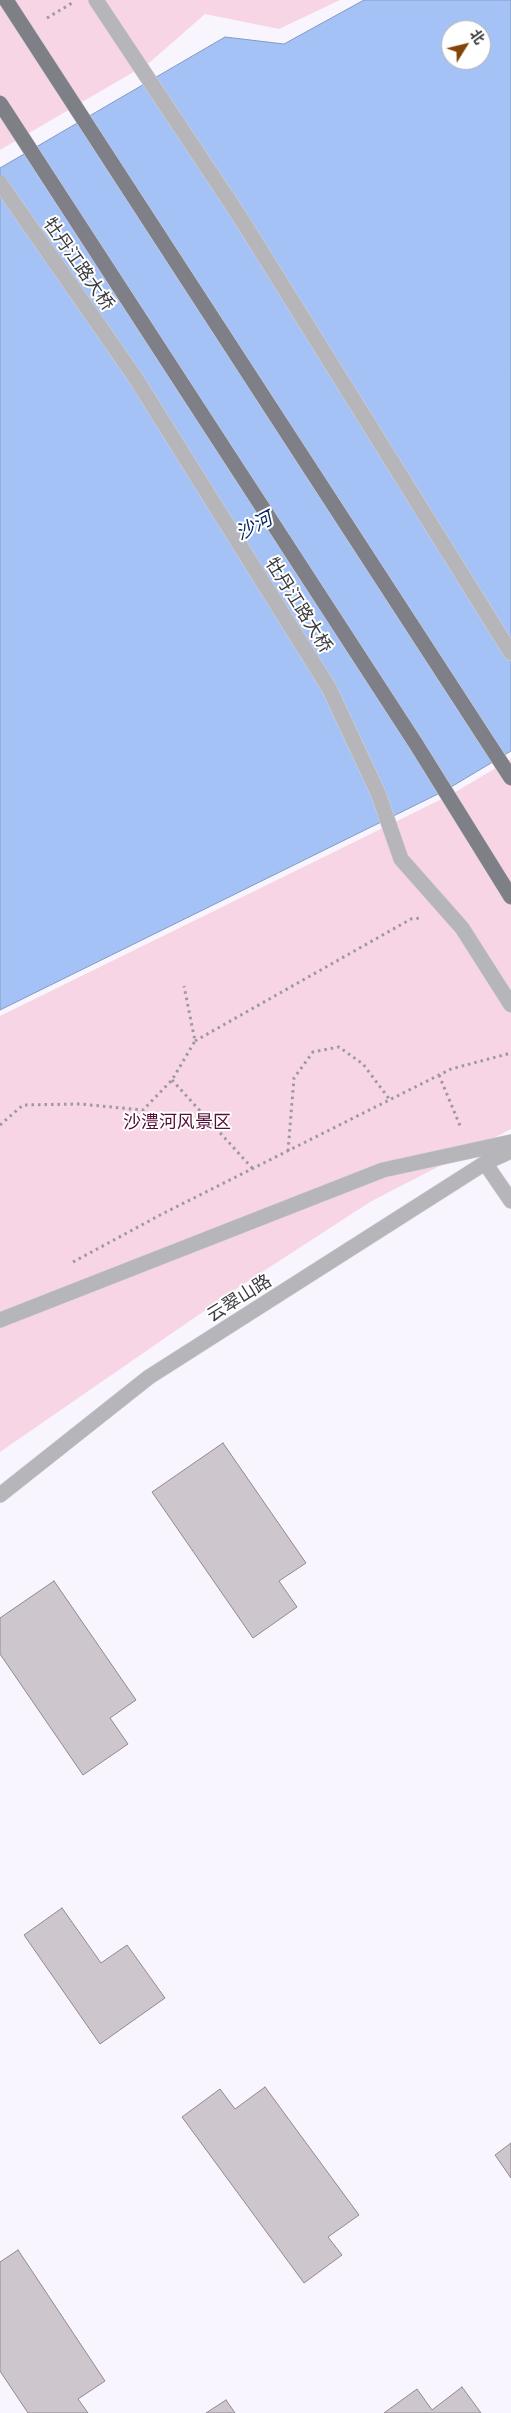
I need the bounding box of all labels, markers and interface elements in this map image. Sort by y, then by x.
north arrow [441,20,491,70]
text: 北 [467,26,489,47]
street label: 牡丹江路大桥 [39,214,119,314]
water label: 沙河 [232,507,276,545]
street label: 牡丹江路大桥 [261,553,337,657]
park label: 沙澧河风景区 [123,1111,231,1133]
street label: 云翠山路 [203,1270,275,1326]

